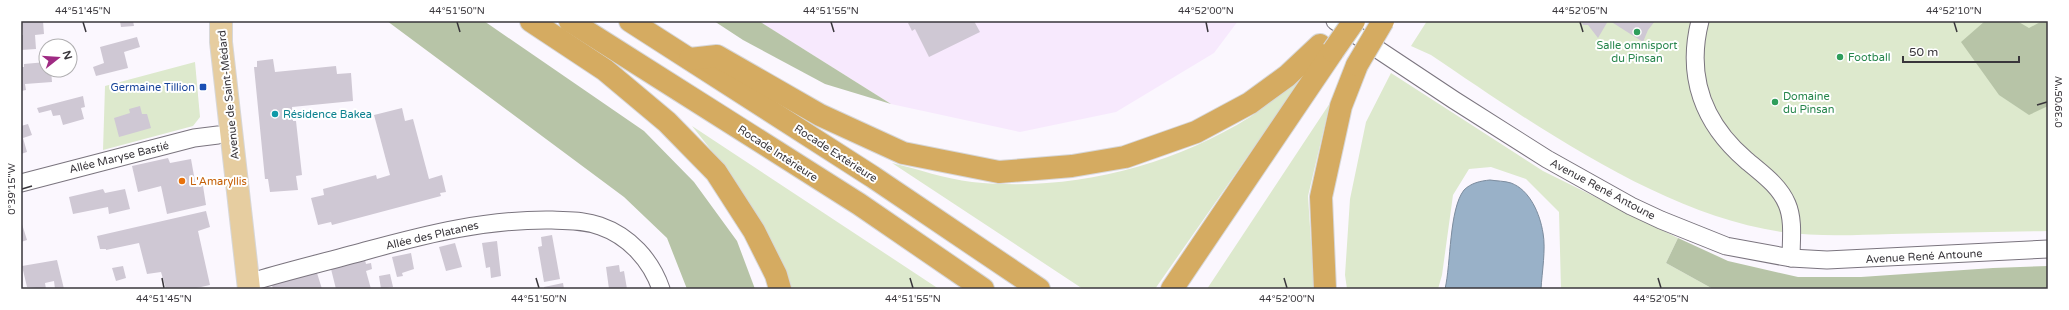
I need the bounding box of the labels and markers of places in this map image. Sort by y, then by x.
marker: Salle omnisport du Pinsan [1632,27,1642,37]
place label: Salle omnisport du Pinsan [1596,39,1678,65]
place label: Football [1848,51,1890,64]
marker: Football [1835,52,1845,62]
place label: Germaine Tillion [110,81,195,94]
marker: Germaine Tillion [198,82,208,92]
place label: Domaine du Pinsan [1783,90,1834,116]
marker: Domaine du Pinsan [1770,97,1780,107]
place label: Résidence Bakea [283,108,372,121]
marker: Résidence Bakea [270,109,280,119]
place label: L'Amaryllis [190,175,247,188]
marker: L'Amaryllis [177,176,187,186]

